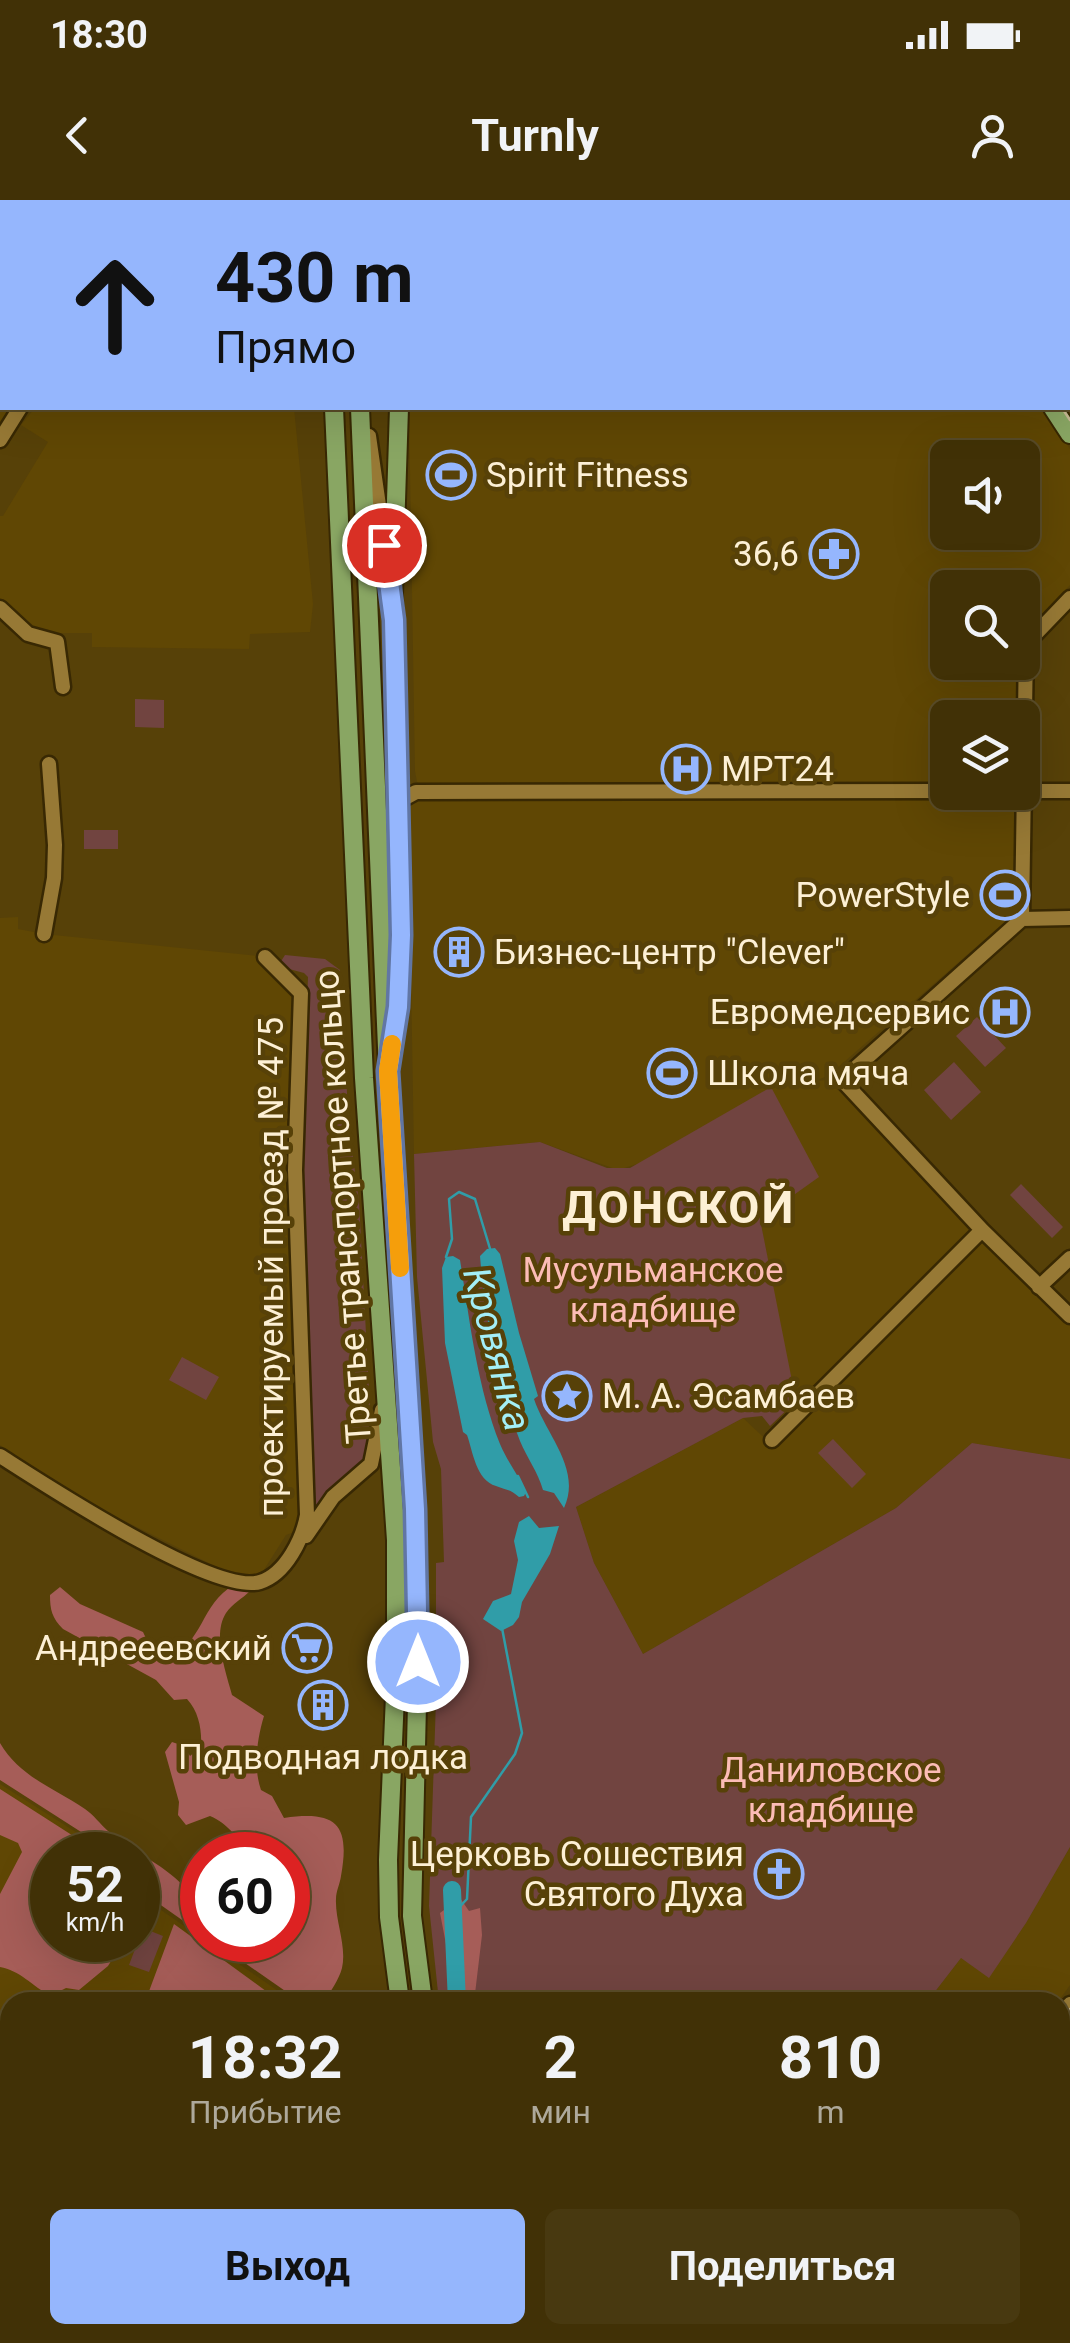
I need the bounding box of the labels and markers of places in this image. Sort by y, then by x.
sports icon: Spirit Fitness [425,449,477,501]
place label: Spirit Fitness [486,455,689,496]
pin [342,503,427,588]
pharmacy icon: 36,6 [808,528,860,580]
place label: 36,6 [733,534,799,575]
hospital icon: МРТ24 [660,743,712,795]
place label: МРТ24 [721,749,834,790]
sports icon: PowerStyle [979,869,1031,921]
place label: PowerStyle [796,875,970,916]
building icon: Бизнес-центр "Clever" [433,926,485,978]
place label: Бизнес-центр "Clever" [494,932,845,973]
hospital icon: Евромедсервис [979,986,1031,1038]
place label: Евромедсервис [710,992,970,1033]
sports icon: Школа мяча [646,1047,698,1099]
place label: Школа мяча [707,1053,909,1094]
place icon: М. А. Эсамбаев [541,1370,593,1422]
place label: М. А. Эсамбаев [602,1376,855,1417]
supermarket icon: Андрееевский [281,1622,333,1674]
place label: Андрееевский [35,1628,272,1669]
building icon: Подводная лодка [297,1679,349,1731]
place label: Подводная лодка [178,1737,468,1778]
place label: Церковь Сошествия Святого Духа [410,1834,744,1915]
church icon: Церковь Сошествия Святого Духа [753,1848,805,1900]

